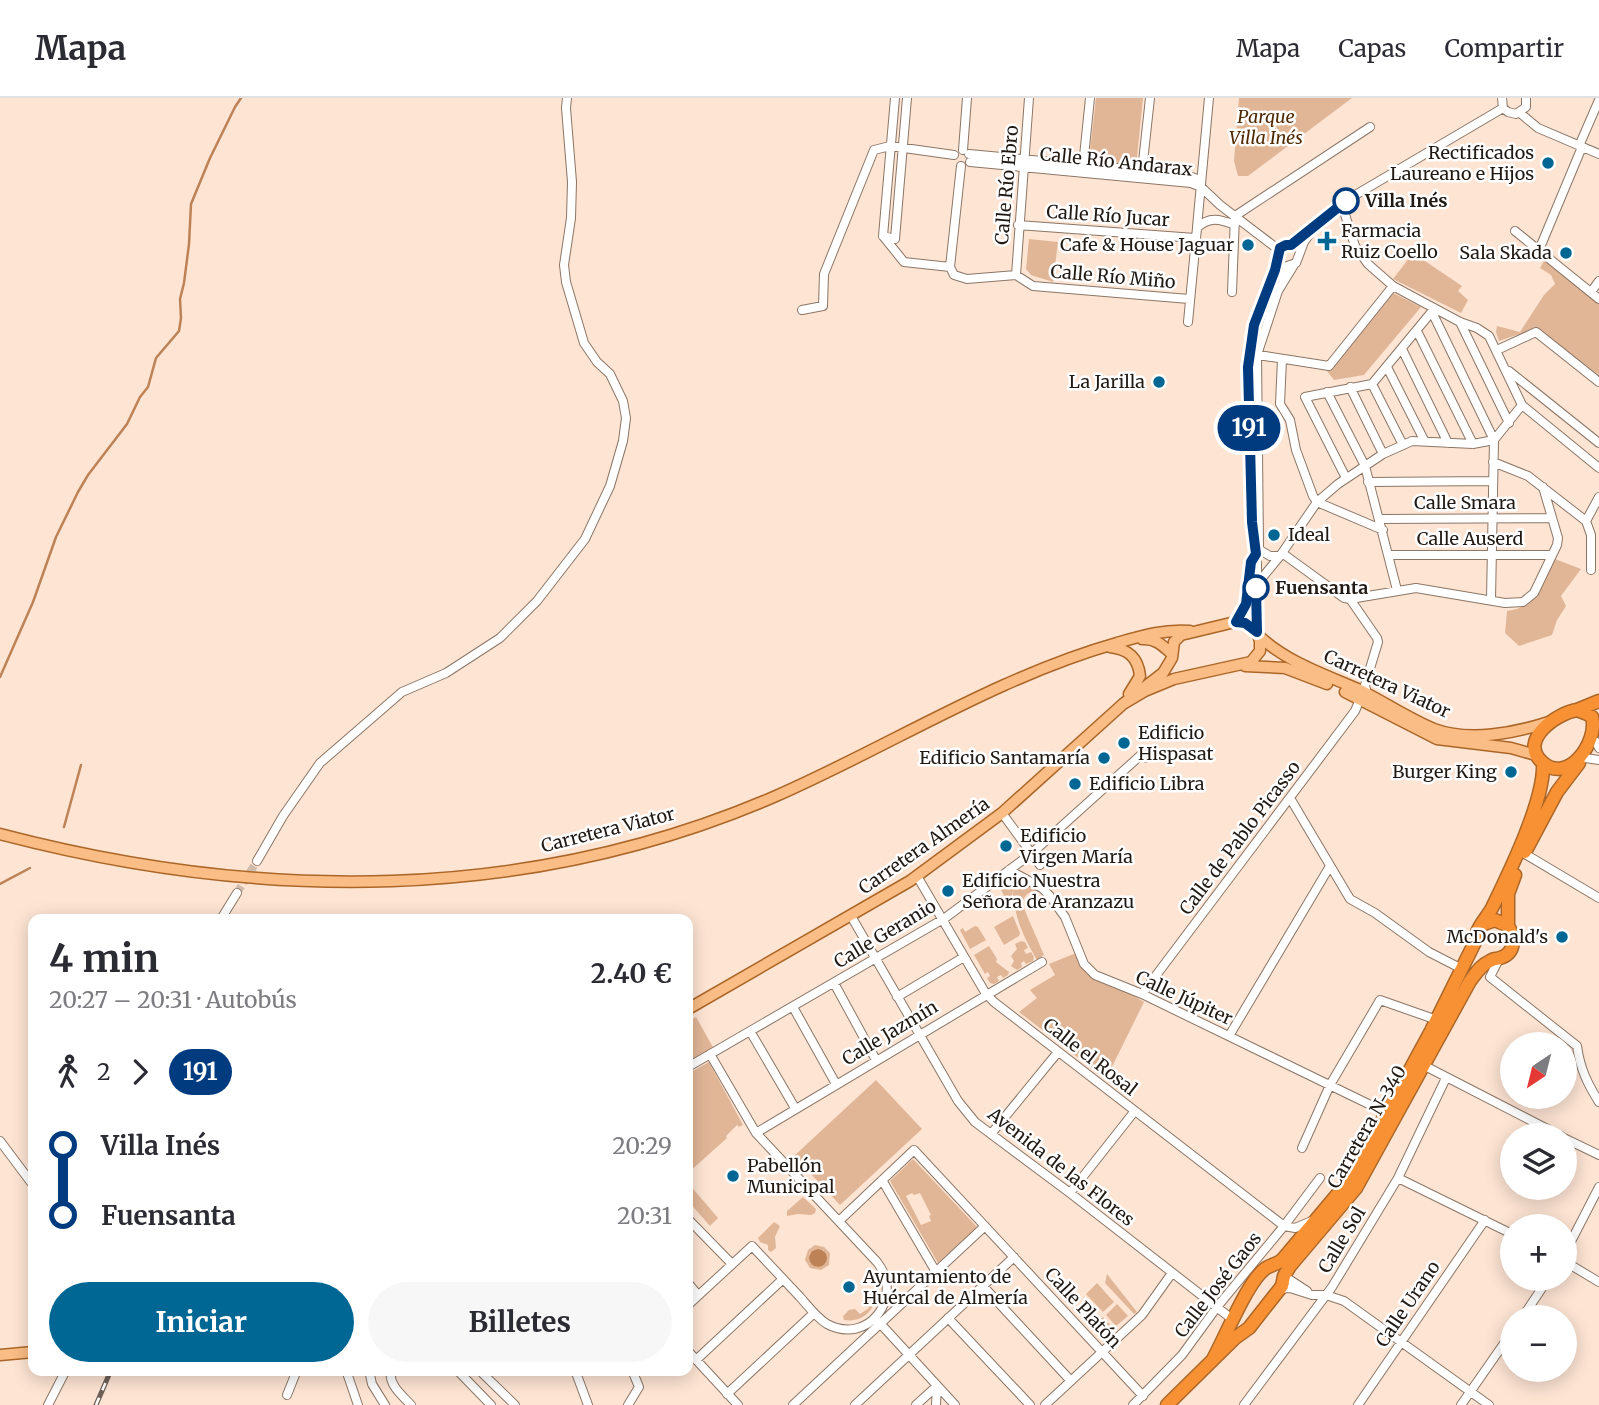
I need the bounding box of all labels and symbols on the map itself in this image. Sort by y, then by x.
park label: Parque Villa Inés [1229,105,1303,149]
street label: Calle Río Ebro [990,124,1023,246]
place label: Rectificados Laureano e Hijos [1390,141,1534,185]
street label: Calle Río Andarax [1039,142,1194,181]
marker: Rectificados Laureano e Hijos [1540,155,1556,171]
marker: Villa Inés [1333,188,1359,214]
place label: Villa Inés [1364,189,1448,212]
street label: Calle Río Jucar [1046,200,1170,231]
place label: Farmacia Ruiz Coello [1341,219,1438,263]
place label: Cafe & House Jaguar [1060,233,1234,256]
marker: Farmacia Ruiz Coello [1319,233,1335,249]
marker: Cafe & House Jaguar [1240,237,1256,253]
place label: Sala Skada [1459,241,1552,264]
marker: Sala Skada [1558,245,1574,261]
street label: Calle Río Miño [1050,260,1177,293]
place label: La Jarilla [1069,370,1145,393]
marker: La Jarilla [1151,374,1167,390]
line badge: 191 [1209,405,1289,451]
street label: Calle Smara [1414,491,1516,514]
place label: Ideal [1288,523,1330,546]
marker: Ideal [1266,527,1282,543]
street label: Calle Auserd [1417,527,1523,550]
marker: Fuensanta [1243,575,1269,601]
place label: Fuensanta [1275,576,1368,599]
street label: Carretera Viator [1320,644,1454,723]
place label: Edificio Hispasat [1138,721,1214,765]
marker: Edificio Hispasat [1116,735,1132,751]
place label: Edificio Santamaría [919,746,1090,769]
marker: Edificio Santamaría [1096,750,1112,766]
street label: Calle de Pablo Picasso [1174,756,1305,919]
place label: Burger King [1392,760,1497,783]
marker: Burger King [1503,764,1519,780]
place label: Edificio Libra [1089,772,1205,795]
marker: Edificio Libra [1067,776,1083,792]
street label: Carretera Almería [854,792,994,899]
street label: Carretera Viator [539,802,677,857]
place label: Edificio Virgen María [1019,824,1133,868]
marker: Edificio Virgen María [998,838,1014,854]
place label: Edificio Nuestra Señora de Aranzazu [962,869,1134,913]
marker: Edificio Nuestra Señora de Aranzazu [940,883,956,899]
street label: Calle Geranio [830,894,940,973]
place label: McDonald's [1446,925,1548,948]
marker: McDonald's [1554,929,1570,945]
street label: Calle Júpiter [1132,965,1236,1030]
street label: Calle Jazmín [838,995,942,1070]
street label: Calle el Rosal [1039,1013,1142,1101]
north arrow [1500,1032,1577,1110]
street label: Carretera N-340 [1322,1061,1411,1192]
street label: Avenida de las Flores [983,1102,1139,1231]
place label: Pabellón Municipal [747,1154,835,1198]
marker: Pabellón Municipal [725,1168,741,1184]
street label: Calle Sol [1313,1202,1371,1277]
street label: Calle José Gaos [1169,1227,1266,1342]
street label: Calle Urano [1370,1256,1445,1351]
street label: Calle Platón [1040,1263,1127,1353]
place label: Ayuntamiento de Huércal de Almería [862,1265,1028,1309]
marker: Ayuntamiento de Huércal de Almería [841,1279,857,1295]

